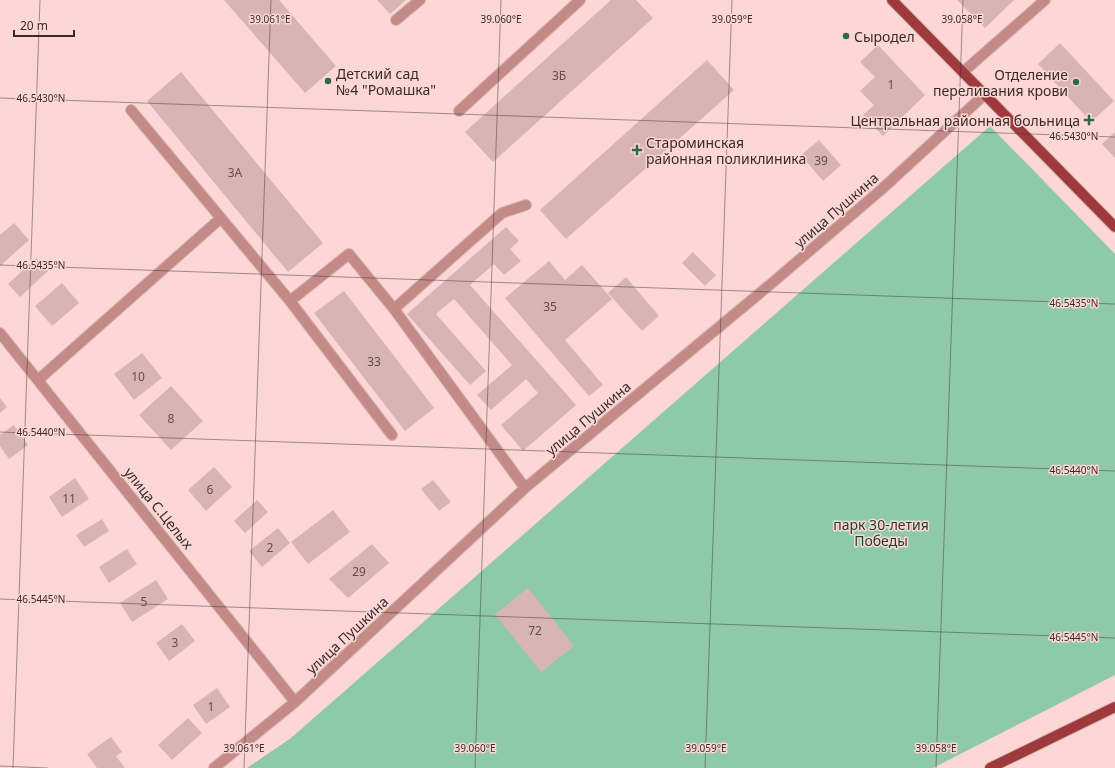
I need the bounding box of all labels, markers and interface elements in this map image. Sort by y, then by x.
scale bar [14,12,74,38]
text: 39.061°E [249,12,291,26]
text: 39.060°E [480,12,522,26]
text: 39.059°E [711,12,753,26]
text: 39.058°E [941,12,983,26]
text: 20 m [20,17,48,34]
place label: Сыродел [854,27,915,46]
marker: Сыродел [841,31,851,41]
place label: Детский сад №4 "Ромашка" [336,64,436,99]
place label: Отделение переливания крови [933,65,1068,100]
house number: 3Б [552,67,566,84]
marker: Детский сад №4 "Ромашка" [323,76,333,86]
house number: 1 [888,76,894,93]
marker: Отделение переливания крови [1071,77,1081,87]
text: 46.5430°N [17,91,65,105]
place label: Центральная районная больница [850,111,1080,130]
marker: Центральная районная больница [1083,114,1095,126]
text: 46.5430°N [1050,129,1098,143]
place label: Староминская районная поликлиника [646,133,806,168]
marker: Староминская районная поликлиника [631,144,643,156]
house number: 39 [814,152,828,169]
house number: 3А [228,164,243,181]
street label: улица Пушкина [790,168,882,252]
text: 46.5435°N [17,258,65,272]
text: 46.5435°N [1050,296,1098,310]
house number: 35 [543,298,557,315]
house number: 33 [367,353,381,370]
house number: 10 [131,368,145,385]
street label: улица Пушкина [541,377,635,459]
house number: 8 [168,410,175,427]
text: 46.5440°N [17,425,65,439]
street label: улица С.Целых [120,463,198,554]
text: 46.5440°N [1050,463,1098,477]
house number: 6 [207,481,214,498]
house number: 11 [62,490,76,507]
park label: парк 30-летия Победы [833,515,929,550]
house number: 2 [267,539,274,556]
house number: 29 [352,563,366,580]
text: 46.5445°N [17,592,65,606]
street label: улица Пушкина [302,592,392,678]
house number: 5 [141,593,148,610]
house number: 72 [528,622,542,639]
text: 46.5445°N [1050,630,1098,644]
house number: 3 [172,634,179,651]
house number: 1 [208,698,214,715]
text: 39.061°E [223,741,265,755]
text: 39.060°E [454,741,496,755]
text: 39.059°E [685,741,727,755]
text: 39.058°E [915,741,957,755]

